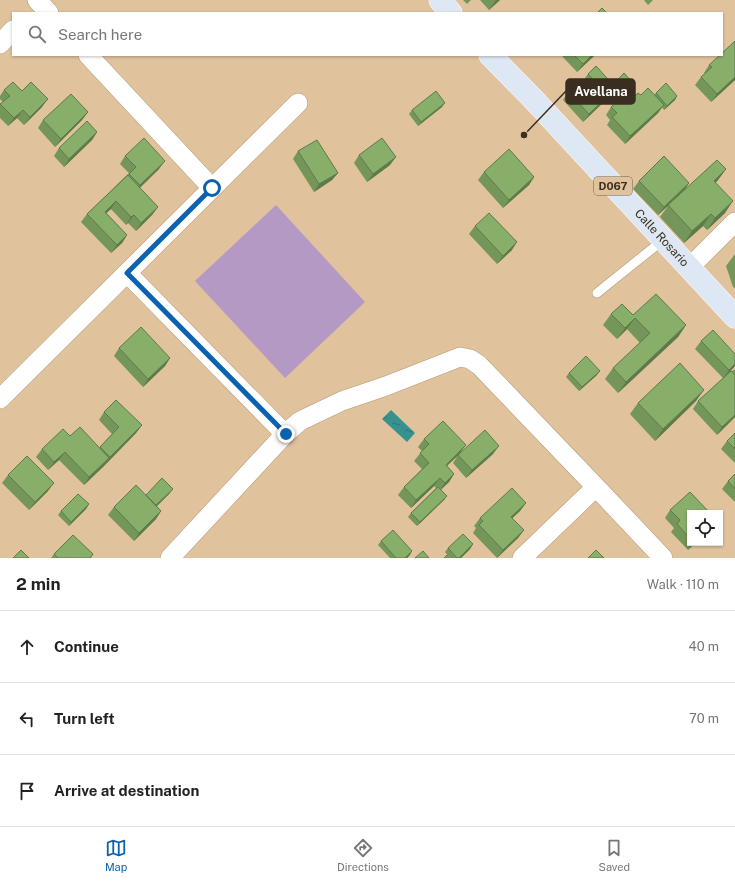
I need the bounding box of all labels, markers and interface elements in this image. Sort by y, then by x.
search box [12,12,723,56]
icon: search [26,23,48,45]
text: Search here [58,26,142,43]
callout: Avellana [566,79,635,104]
text: Avellana [574,84,628,99]
road number: D067 [594,177,632,195]
route start [203,179,221,197]
street label: Calle Rosario [632,206,692,270]
route end [277,425,295,443]
map controls [687,510,723,546]
button: locate [687,510,723,546]
text: 2 min [16,574,61,594]
text: Walk · 110 m [647,577,719,592]
icon: ahead [16,636,38,658]
text: Continue [54,638,119,655]
text: 40 m [688,639,719,654]
icon: left [16,708,38,730]
text: Turn left [54,710,115,727]
text: 70 m [689,711,719,726]
icon: arrive [16,780,38,802]
text: Arrive at destination [54,782,199,799]
tab: Map [105,837,127,873]
tab: Directions [337,837,389,873]
tab: Saved [599,837,630,873]

